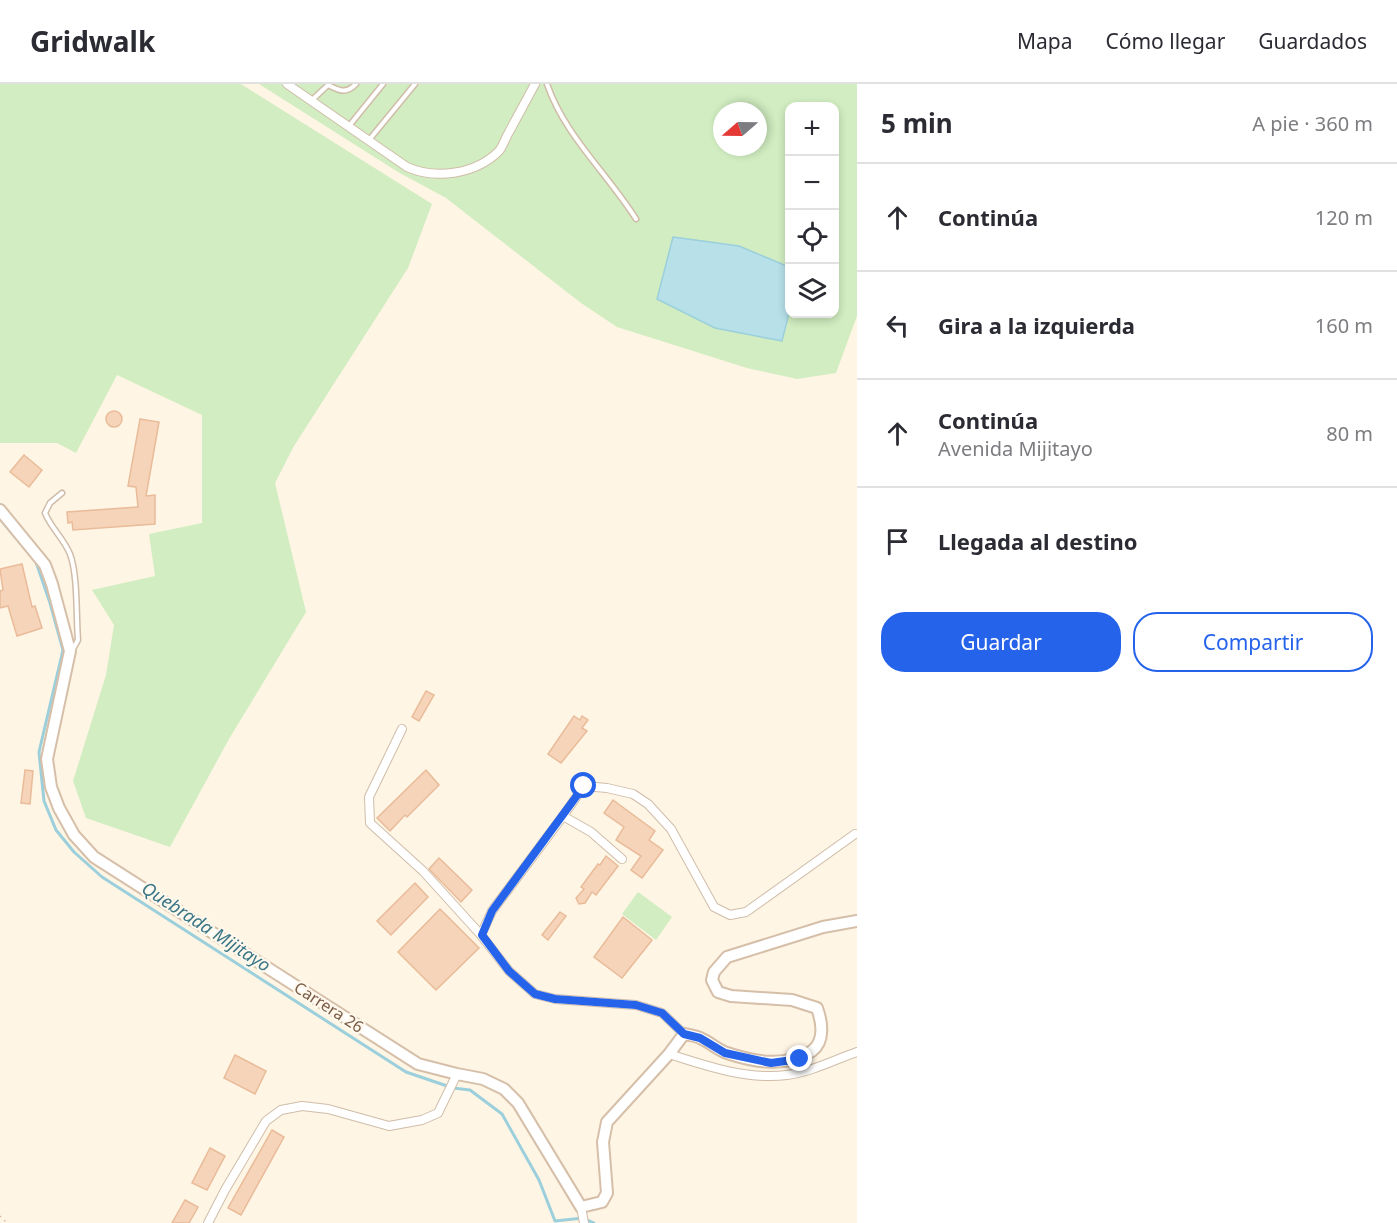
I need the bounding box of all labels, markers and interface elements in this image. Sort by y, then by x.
text: Gridwalk [30,22,155,60]
text: Mapa [1017,27,1072,55]
text: Cómo llegar [1105,27,1225,55]
text: Guardados [1258,27,1367,55]
north arrow [713,102,767,156]
map controls [785,102,839,318]
button: + [785,102,839,156]
text: 5 min [881,105,953,141]
text: A pie · 360 m [1252,110,1373,137]
button: − [785,156,839,210]
icon: ahead [881,201,914,234]
text: Continúa [938,202,1038,232]
text: 120 m [1315,204,1373,231]
button: locate [785,210,839,264]
button: layers [785,264,839,318]
icon: left [881,309,914,342]
text: Gira a la izquierda [938,310,1135,340]
text: 160 m [1315,312,1373,339]
text: Continúa [938,405,1038,435]
icon: ahead [881,417,914,450]
text: 80 m [1326,420,1373,447]
text: Avenida Mijitayo [938,435,1093,462]
icon: arrive [881,525,914,558]
text: Llegada al destino [938,526,1138,556]
button: Guardar [881,612,1121,672]
button: Compartir [1133,612,1373,672]
route start [570,772,596,798]
water label: Quebrada Mijitayo [138,876,276,977]
street label: Carrera 26 [290,976,368,1038]
route end [786,1045,812,1071]

